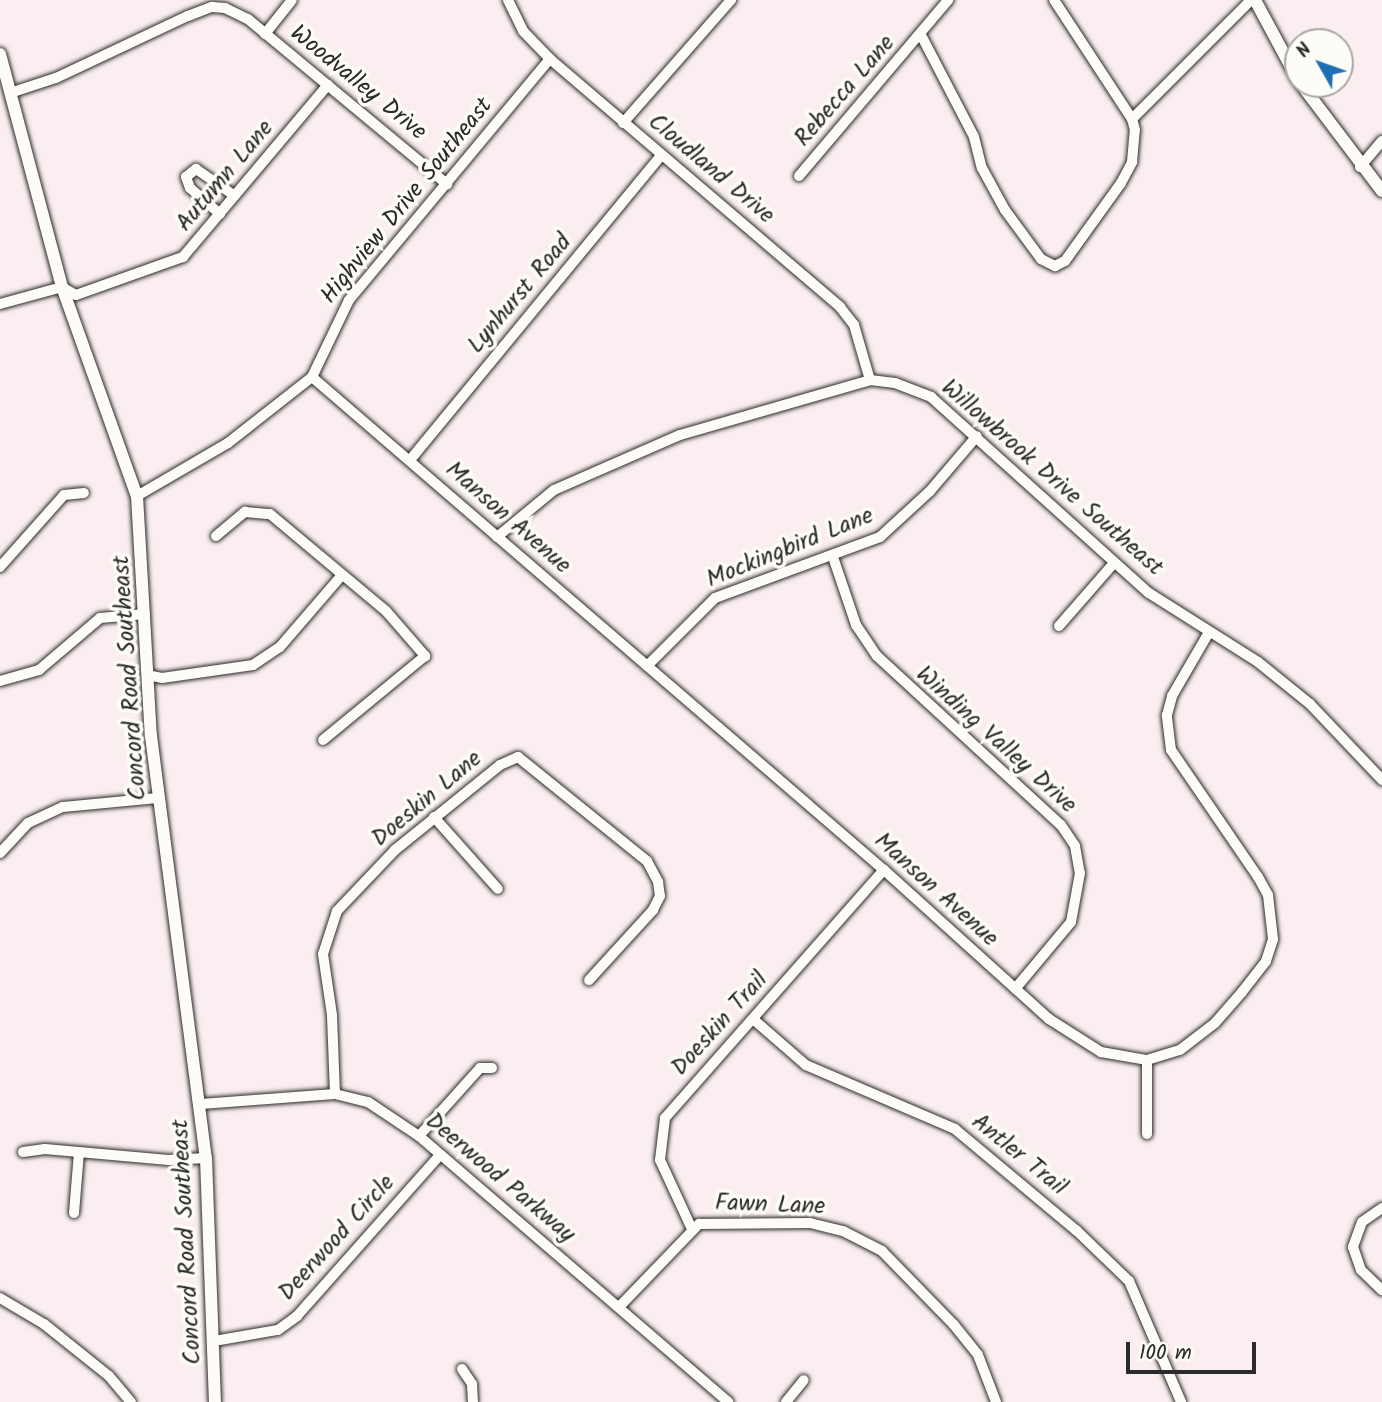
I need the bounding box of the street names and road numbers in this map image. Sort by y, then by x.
street label: Woodvalley Drive [284,19,432,147]
street label: Rebecca Lane [789,29,901,153]
street label: Highview Drive Southeast [315,92,499,310]
street label: Cloudland Drive [642,108,780,230]
street label: Autumn Lane [170,114,280,238]
street label: Lynhurst Road [462,229,578,359]
street label: Willowbrook Drive Southeast [935,374,1169,582]
street label: Manson Avenue [439,456,577,580]
street label: Mockingbird Lane [702,501,878,595]
street label: Concord Road Southeast [107,554,153,802]
street label: Winding Valley Drive [910,660,1082,820]
street label: Doeskin Lane [366,745,488,853]
street label: Manson Avenue [868,827,1004,953]
street label: Doeskin Trail [666,966,774,1082]
street label: Deerwood Parkway [419,1107,581,1249]
street label: Antler Trail [965,1108,1073,1202]
street label: Concord Road Southeast [166,1119,208,1365]
street label: Deerwood Circle [273,1169,401,1307]
street label: Fawn Lane [714,1189,826,1221]

